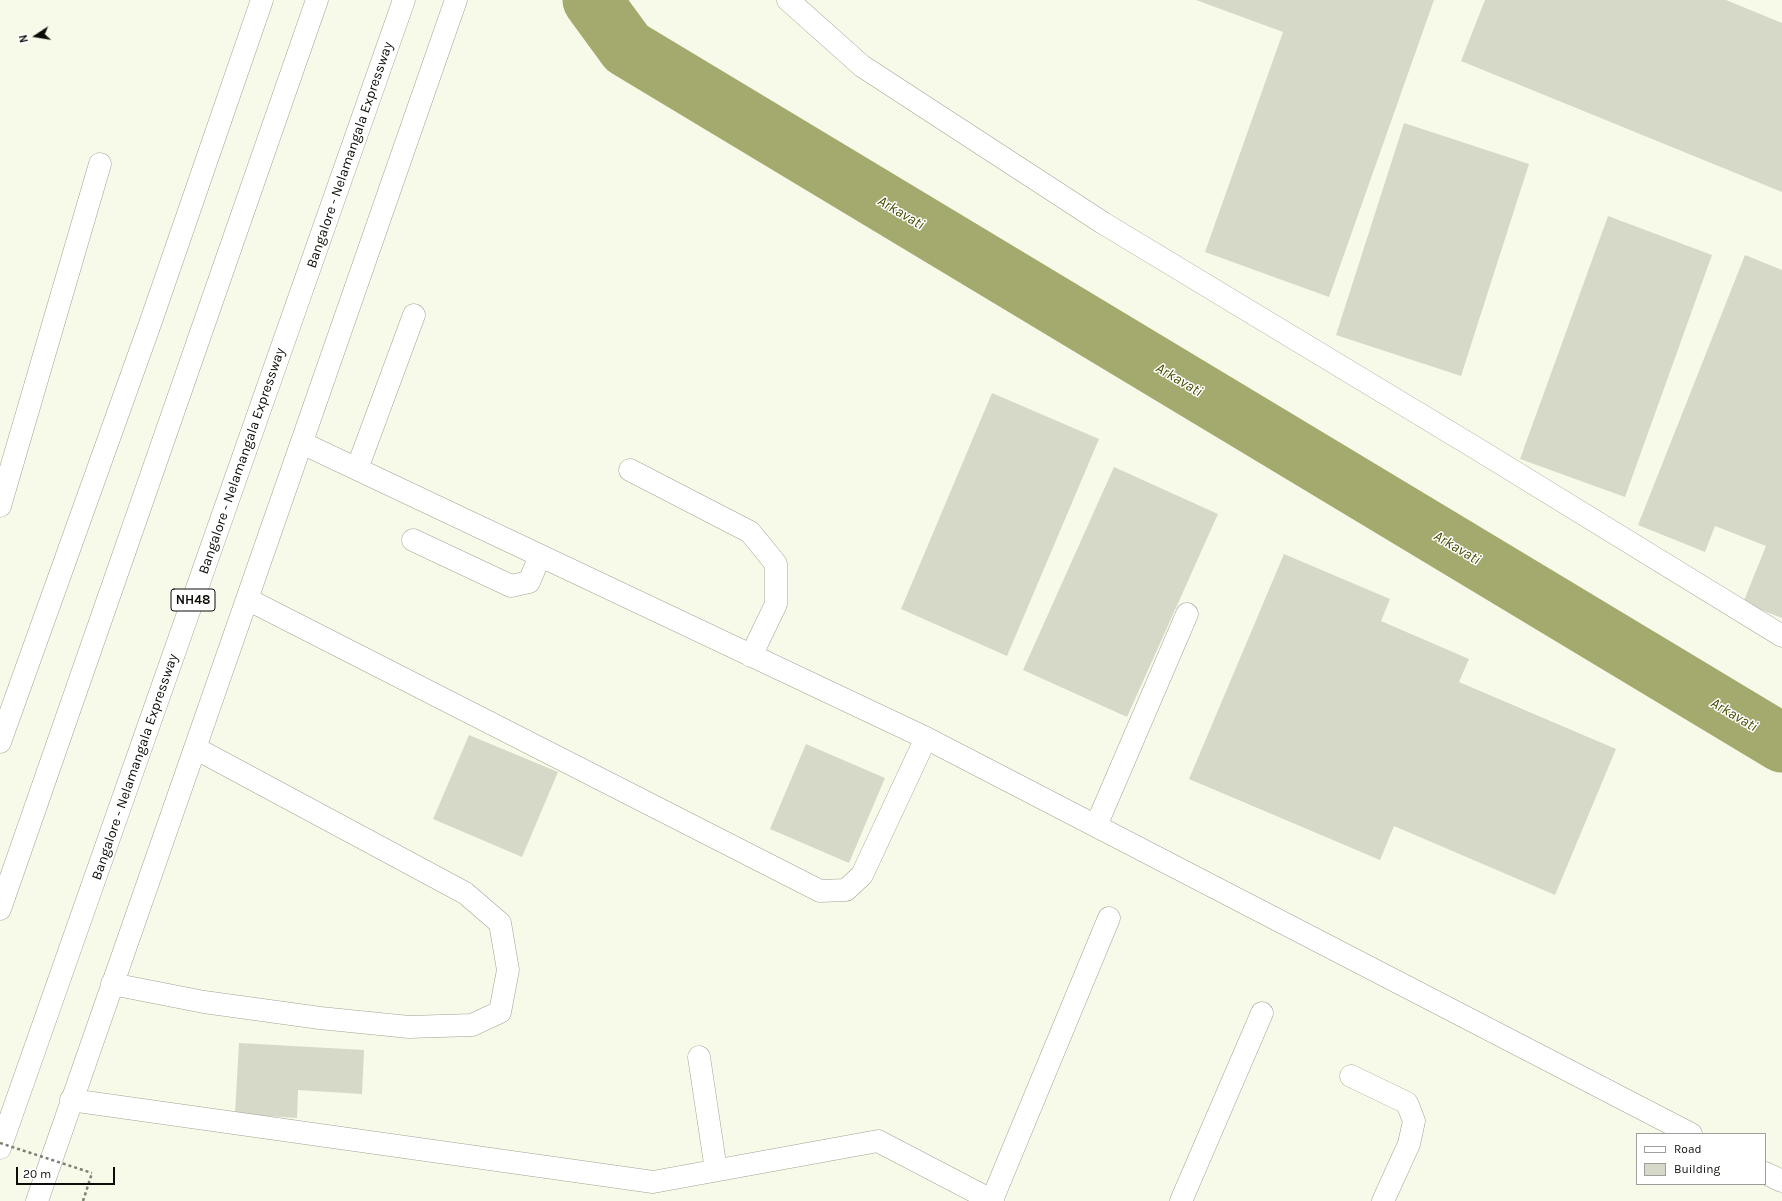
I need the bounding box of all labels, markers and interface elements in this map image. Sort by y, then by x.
north arrow [16,16,56,56]
text: N [17,33,31,44]
street label: Bangalore - Nelamangala Expressway [303,39,397,271]
water label: Arkavati [874,192,928,234]
street label: Bangalore - Nelamangala Expressway [195,345,289,577]
water label: Arkavati [1152,359,1206,401]
water label: Arkavati [1430,527,1484,569]
road number: NH48 [171,589,215,611]
street label: Bangalore - Nelamangala Expressway [88,651,182,883]
water label: Arkavati [1707,694,1761,736]
legend [1636,1133,1766,1185]
text: Road [1674,1142,1702,1156]
scale bar [18,1159,117,1185]
text: Building [1674,1162,1720,1176]
text: 20 m [23,1167,51,1181]

